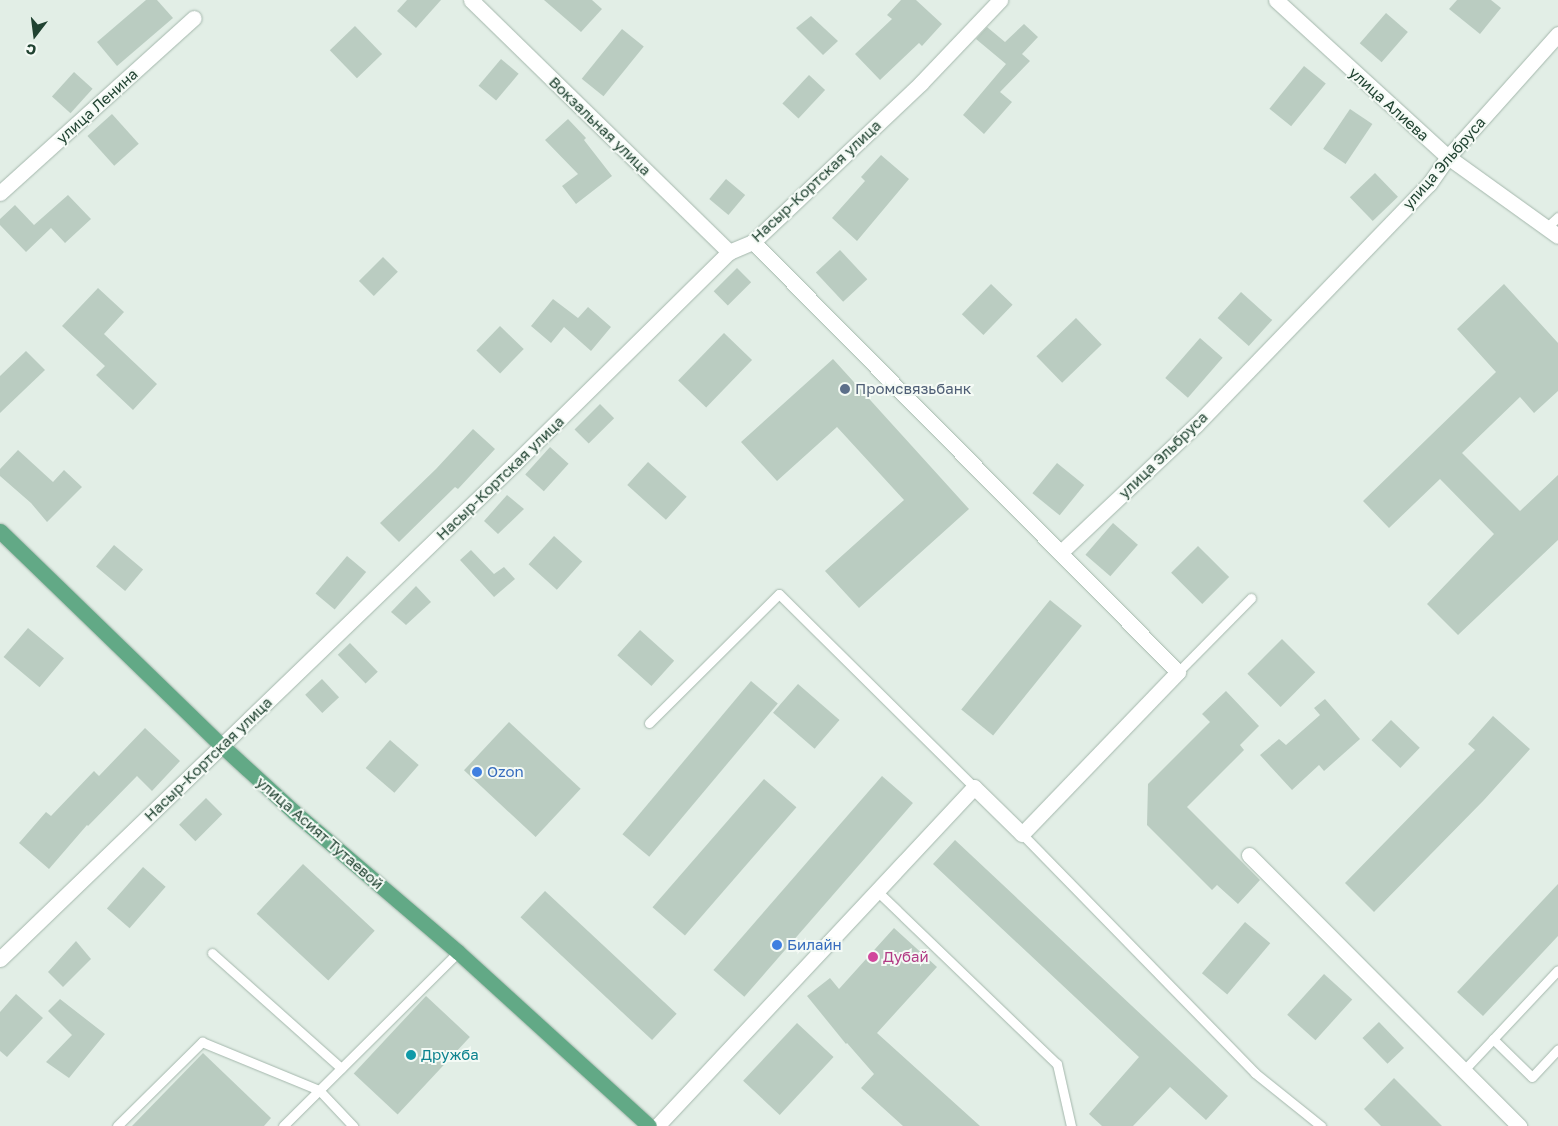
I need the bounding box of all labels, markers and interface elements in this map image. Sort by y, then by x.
north arrow [10,10,60,60]
text: С [24,40,38,59]
street label: улица Алиева [1345,63,1433,145]
street label: улица Ленина [53,65,141,147]
street label: Вокзальная улица [545,73,655,179]
street label: улица Эльбруса [1399,113,1489,213]
street label: Насыр-Кортская улица [747,116,885,246]
place label: Промсвязьбанк [855,380,971,398]
marker: Промсвязьбанк [839,383,851,395]
street label: улица Эльбруса [1115,408,1211,502]
street label: Насыр-Кортская улица [432,412,568,544]
street label: Насыр-Кортская улица [140,693,276,825]
place label: Ozon [487,763,524,781]
marker: Ozon [471,766,483,778]
street label: улица Асият Тутаевой [253,773,387,893]
place label: Билайн [787,936,842,954]
marker: Билайн [771,939,783,951]
place label: Дубай [883,948,929,966]
marker: Дубай [867,951,879,963]
place label: Дружба [421,1046,479,1064]
marker: Дружба [405,1049,417,1061]

